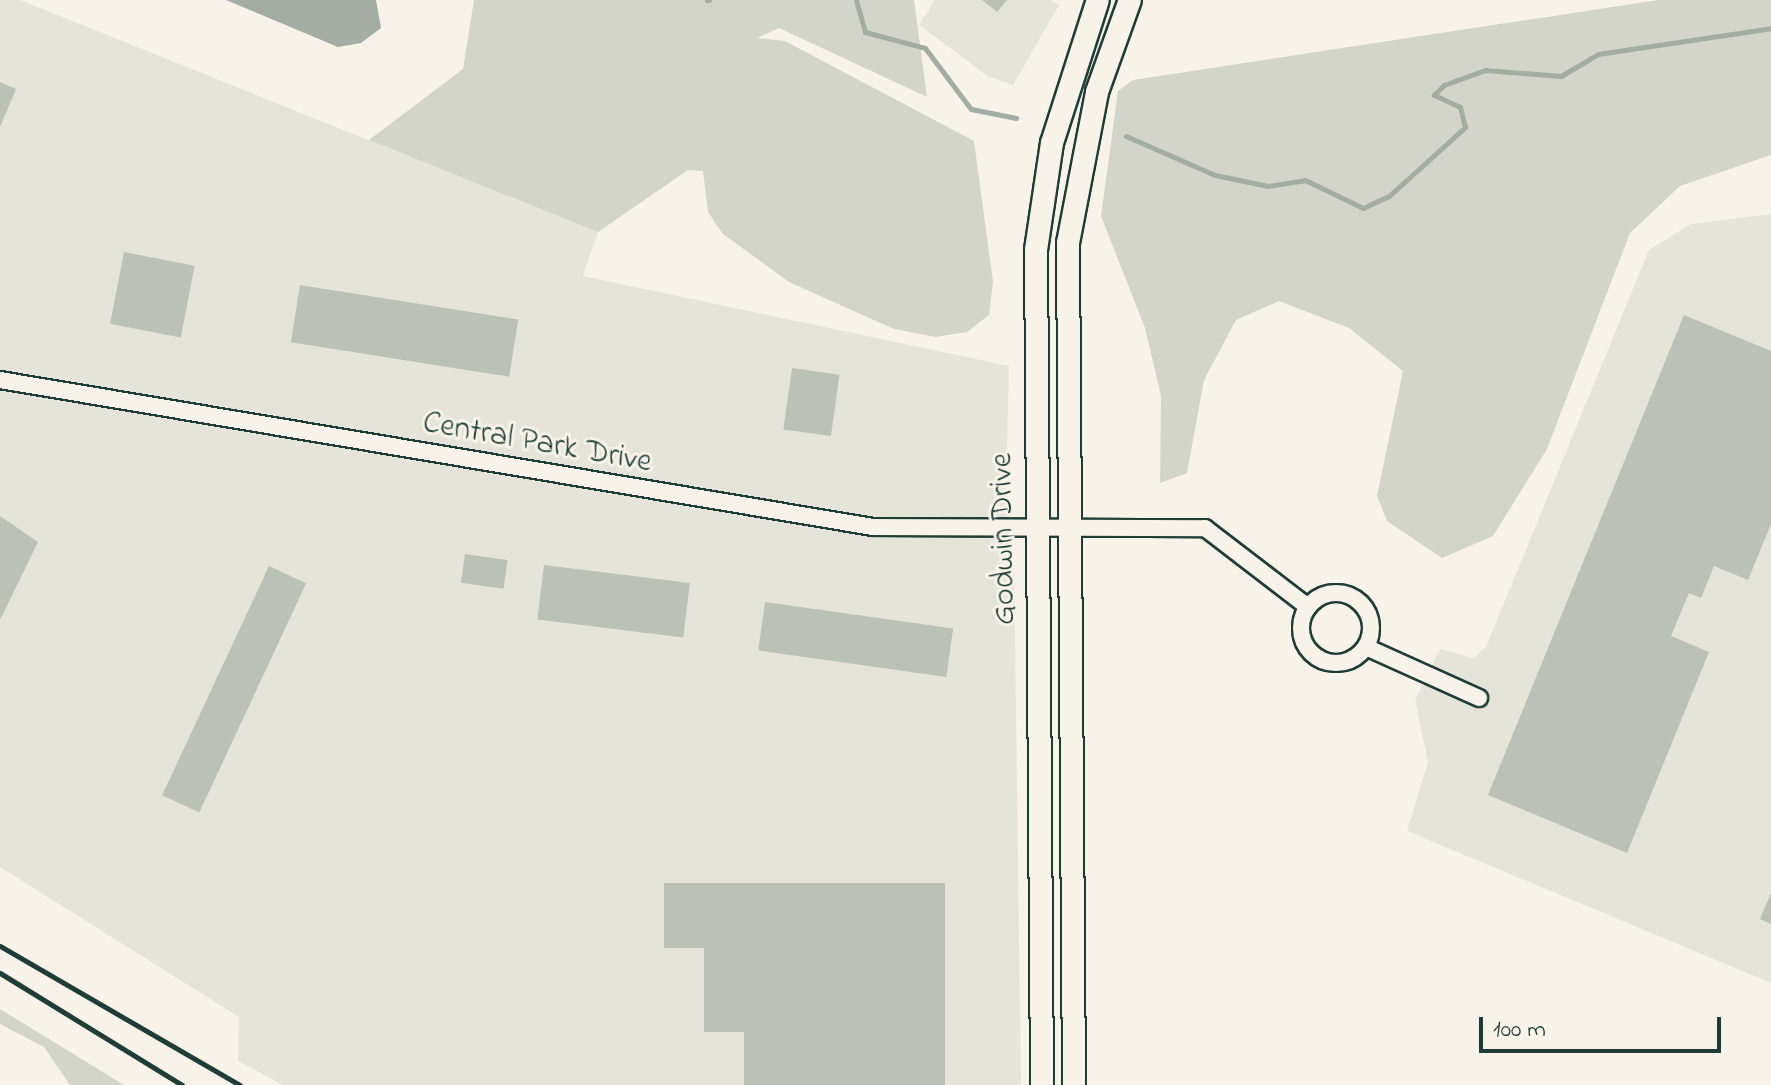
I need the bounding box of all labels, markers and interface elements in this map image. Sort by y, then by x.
street label: Central Park Drive [420,405,654,483]
street label: Godwin Drive [984,453,1026,625]
scale bar [1483,1001,1725,1051]
text: 100 m [1493,1013,1546,1048]

